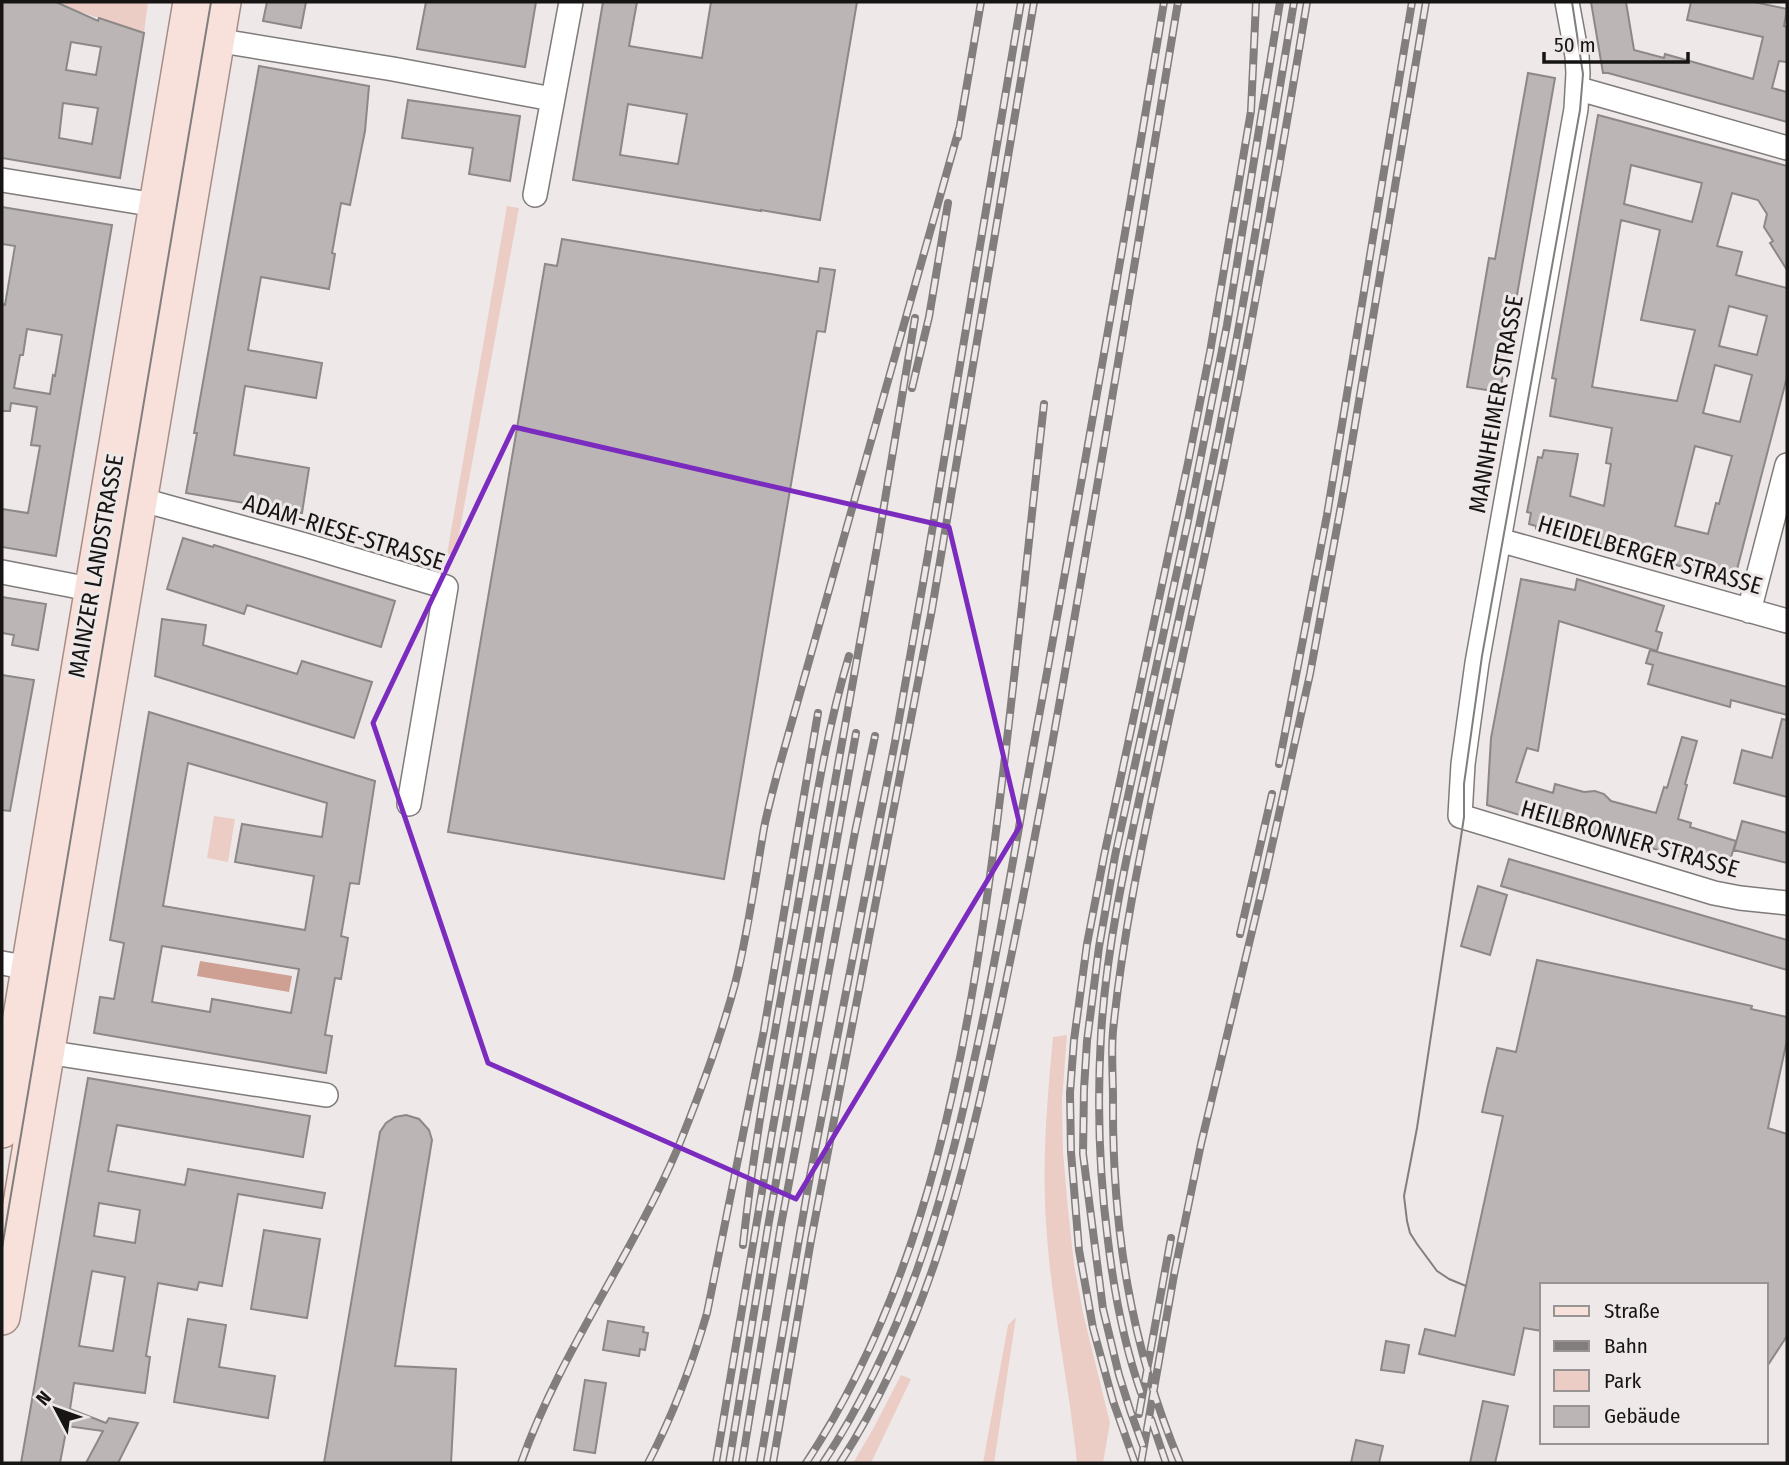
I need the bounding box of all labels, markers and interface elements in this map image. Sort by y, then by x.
scale bar [1544,21,1688,65]
text: 50 m [1554,32,1596,58]
street label: MANNHEIMER STRASSE [1463,293,1529,515]
street label: MAINZER LANDSTRASSE [63,452,129,680]
street label: ADAM-RIESE-STRASSE [240,488,448,576]
street label: HEIDELBERGER STRASSE [1535,510,1765,600]
street label: HEILBRONNER STRASSE [1518,794,1742,884]
legend [1540,1283,1768,1444]
text: Straße [1604,1298,1660,1324]
text: Bahn [1604,1333,1648,1359]
text: Park [1604,1368,1642,1394]
north arrow [21,1374,91,1444]
text: N [31,1386,56,1410]
text: Gebäude [1604,1403,1680,1429]

